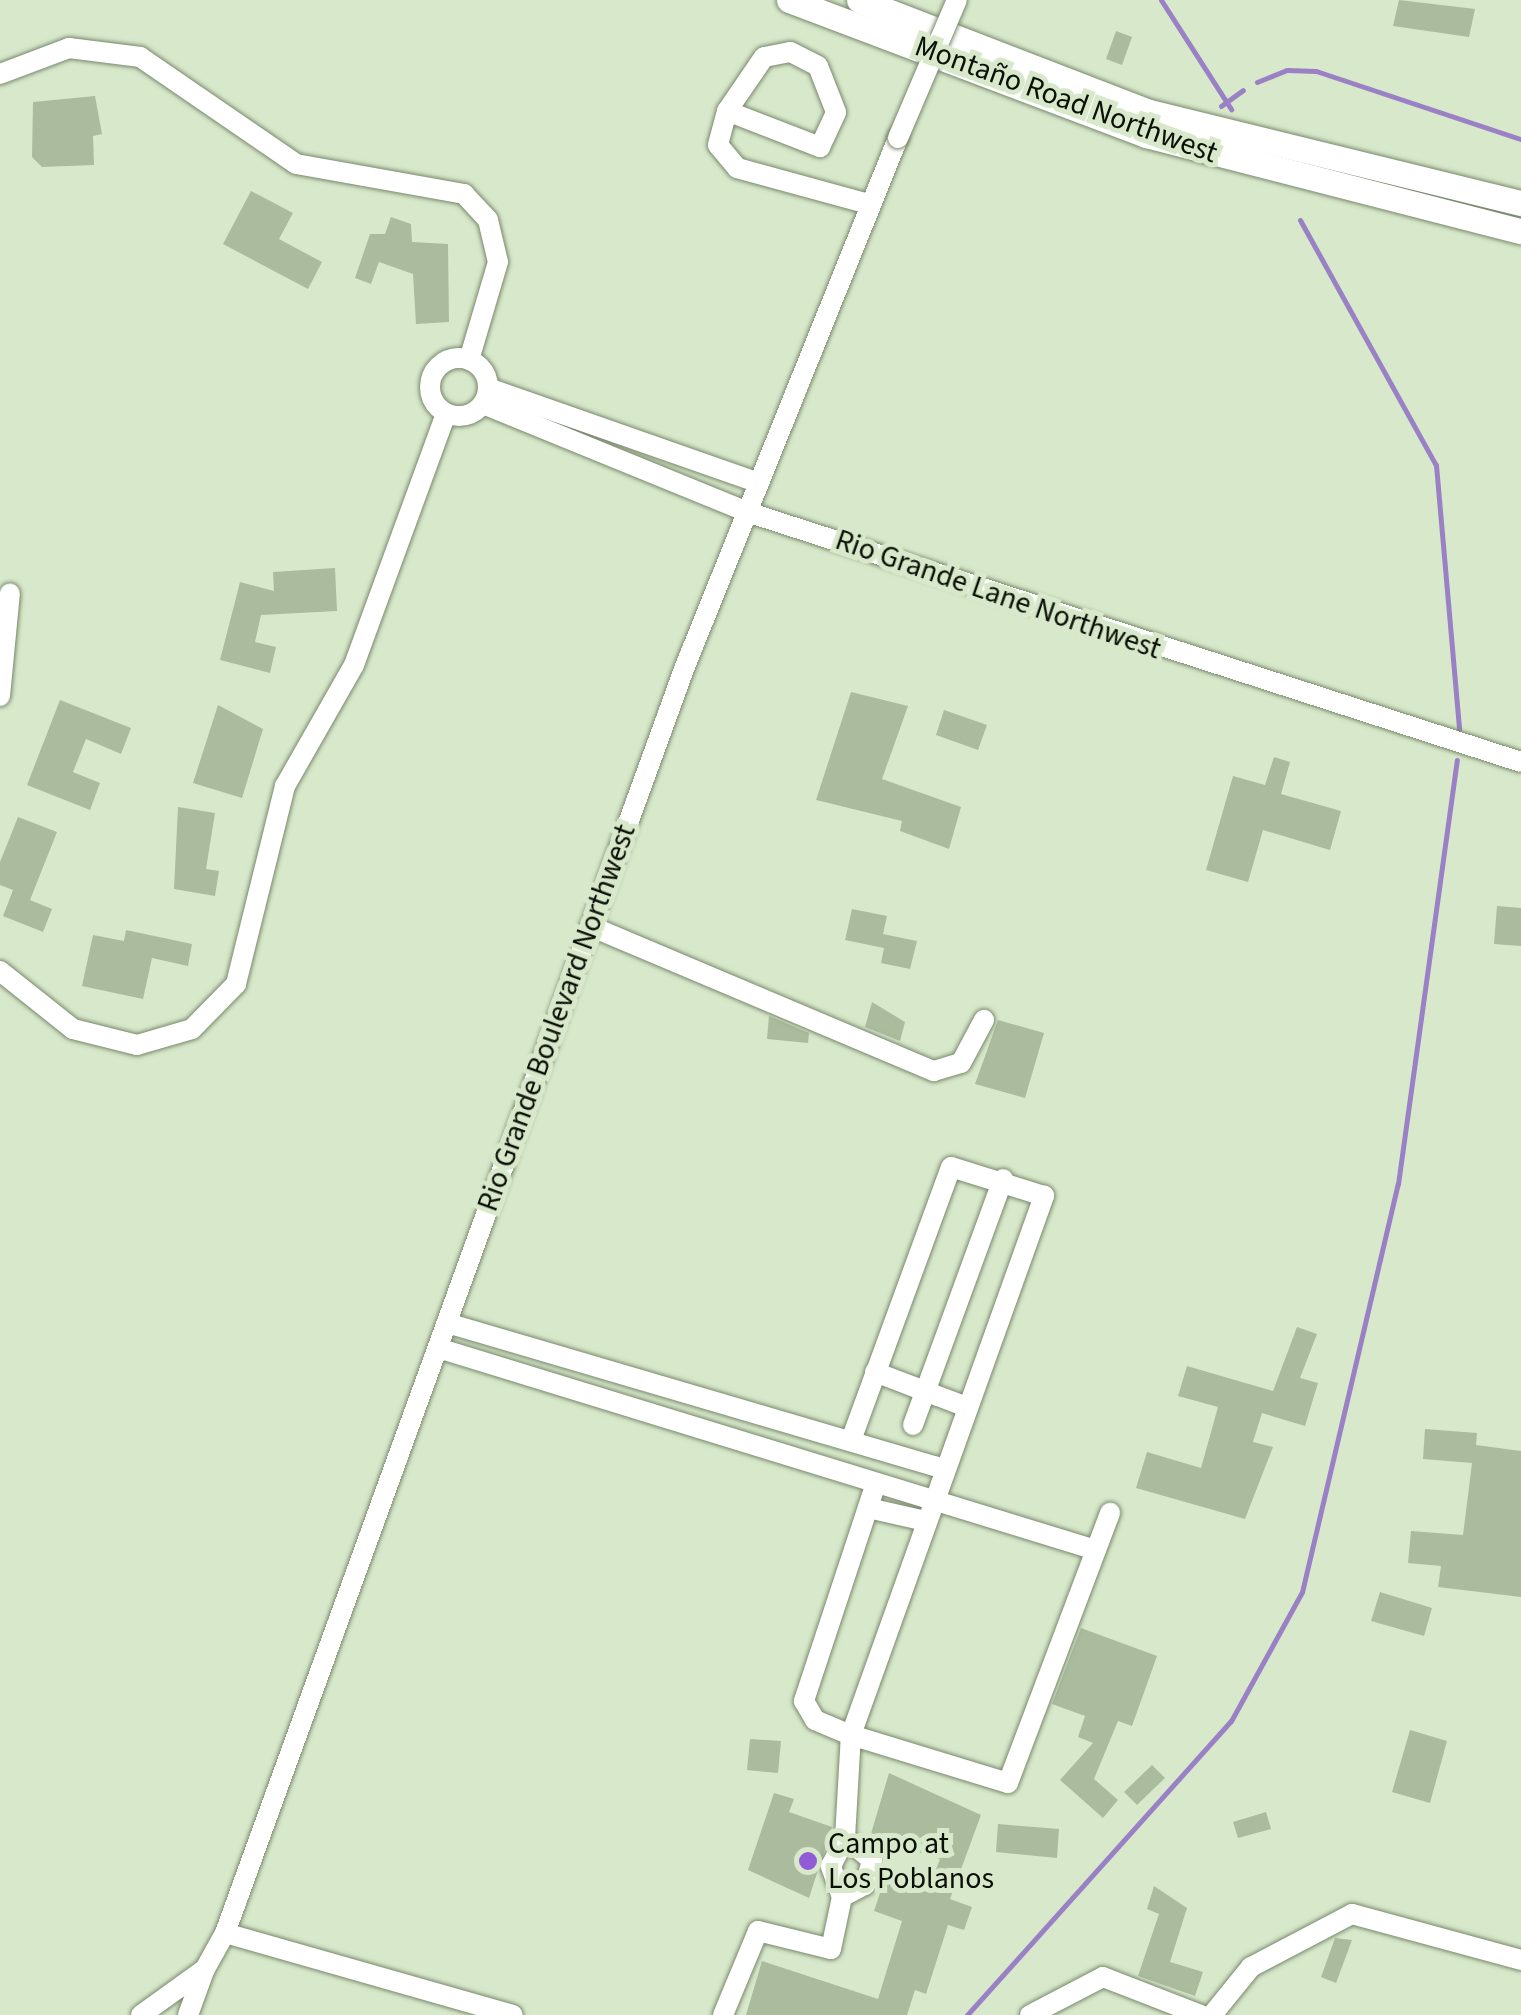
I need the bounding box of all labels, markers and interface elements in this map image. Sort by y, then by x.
street label: Montaño Road Northwest [910,29,1222,171]
street label: Rio Grande Lane Northwest [830,522,1166,668]
street label: Rio Grande Boulevard Northwest [470,820,644,1216]
place label: Campo at Los Poblanos [828,1826,994,1896]
marker: Campo at Los Poblanos [797,1850,819,1872]

